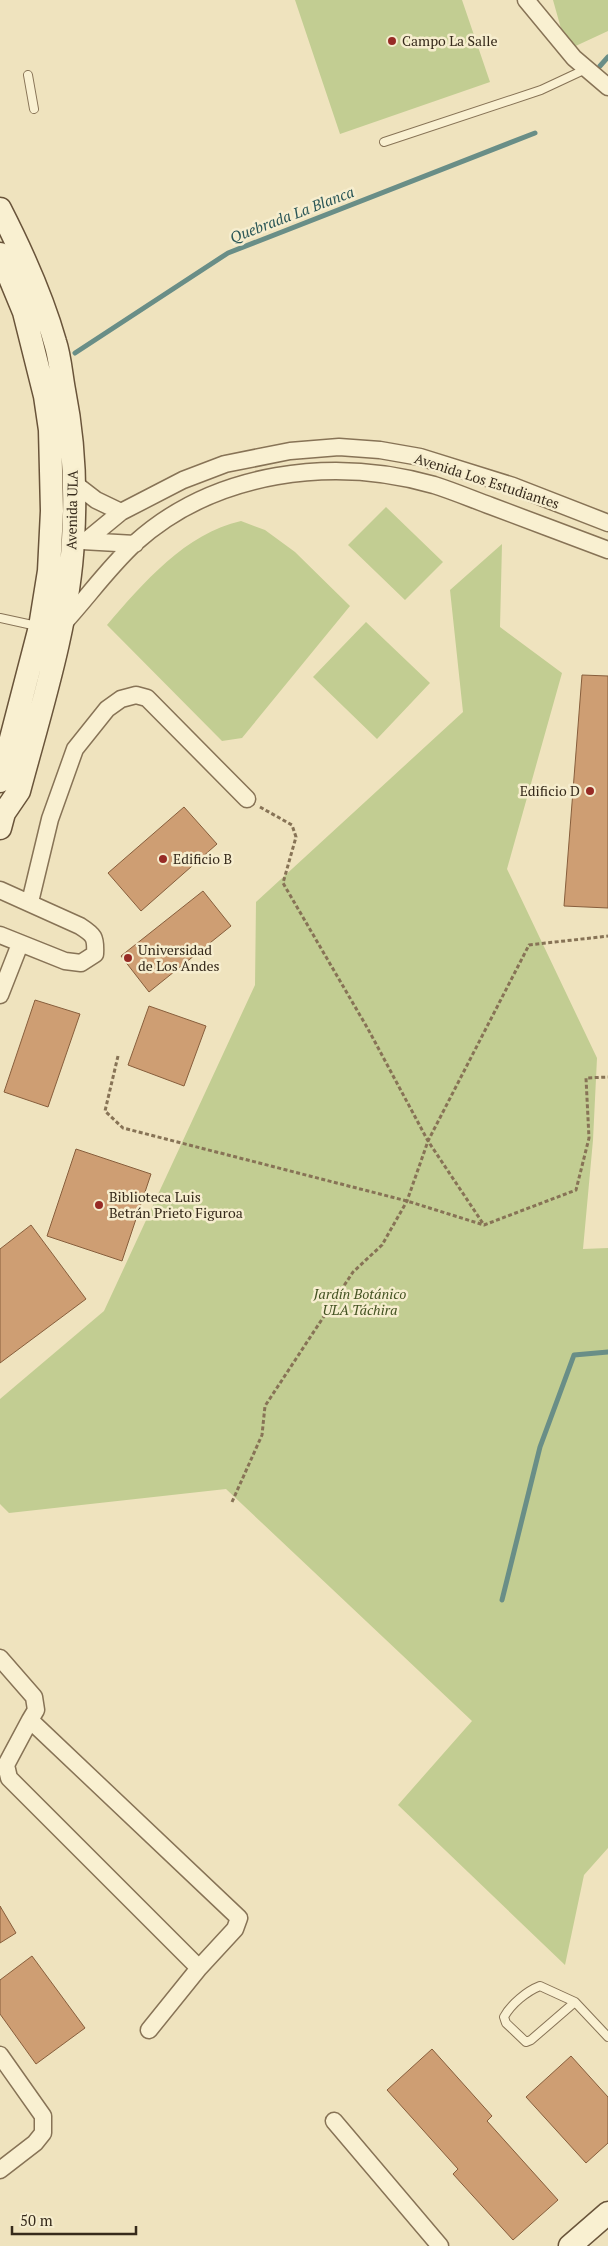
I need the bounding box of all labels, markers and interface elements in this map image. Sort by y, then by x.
place label: Campo La Salle [402,31,497,50]
marker: Campo La Salle [386,35,398,47]
water label: Quebrada La Blanca [227,181,357,247]
street label: Avenida Los Estudiantes [412,448,562,513]
street label: Avenida ULA [61,469,82,550]
place label: Edificio D [520,781,580,800]
marker: Edificio D [584,785,596,797]
place label: Edificio B [173,849,232,868]
marker: Edificio B [157,853,169,865]
place label: Universidad de Los Andes [138,940,220,975]
marker: Universidad de Los Andes [122,952,134,964]
place label: Biblioteca Luis Betrán Prieto Figuroa [109,1187,243,1222]
marker: Biblioteca Luis Betrán Prieto Figuroa [93,1199,105,1211]
park label: Jardín Botánico ULA Táchira [313,1284,406,1319]
scale bar [12,2204,136,2236]
text: 50 m [20,2210,53,2230]

